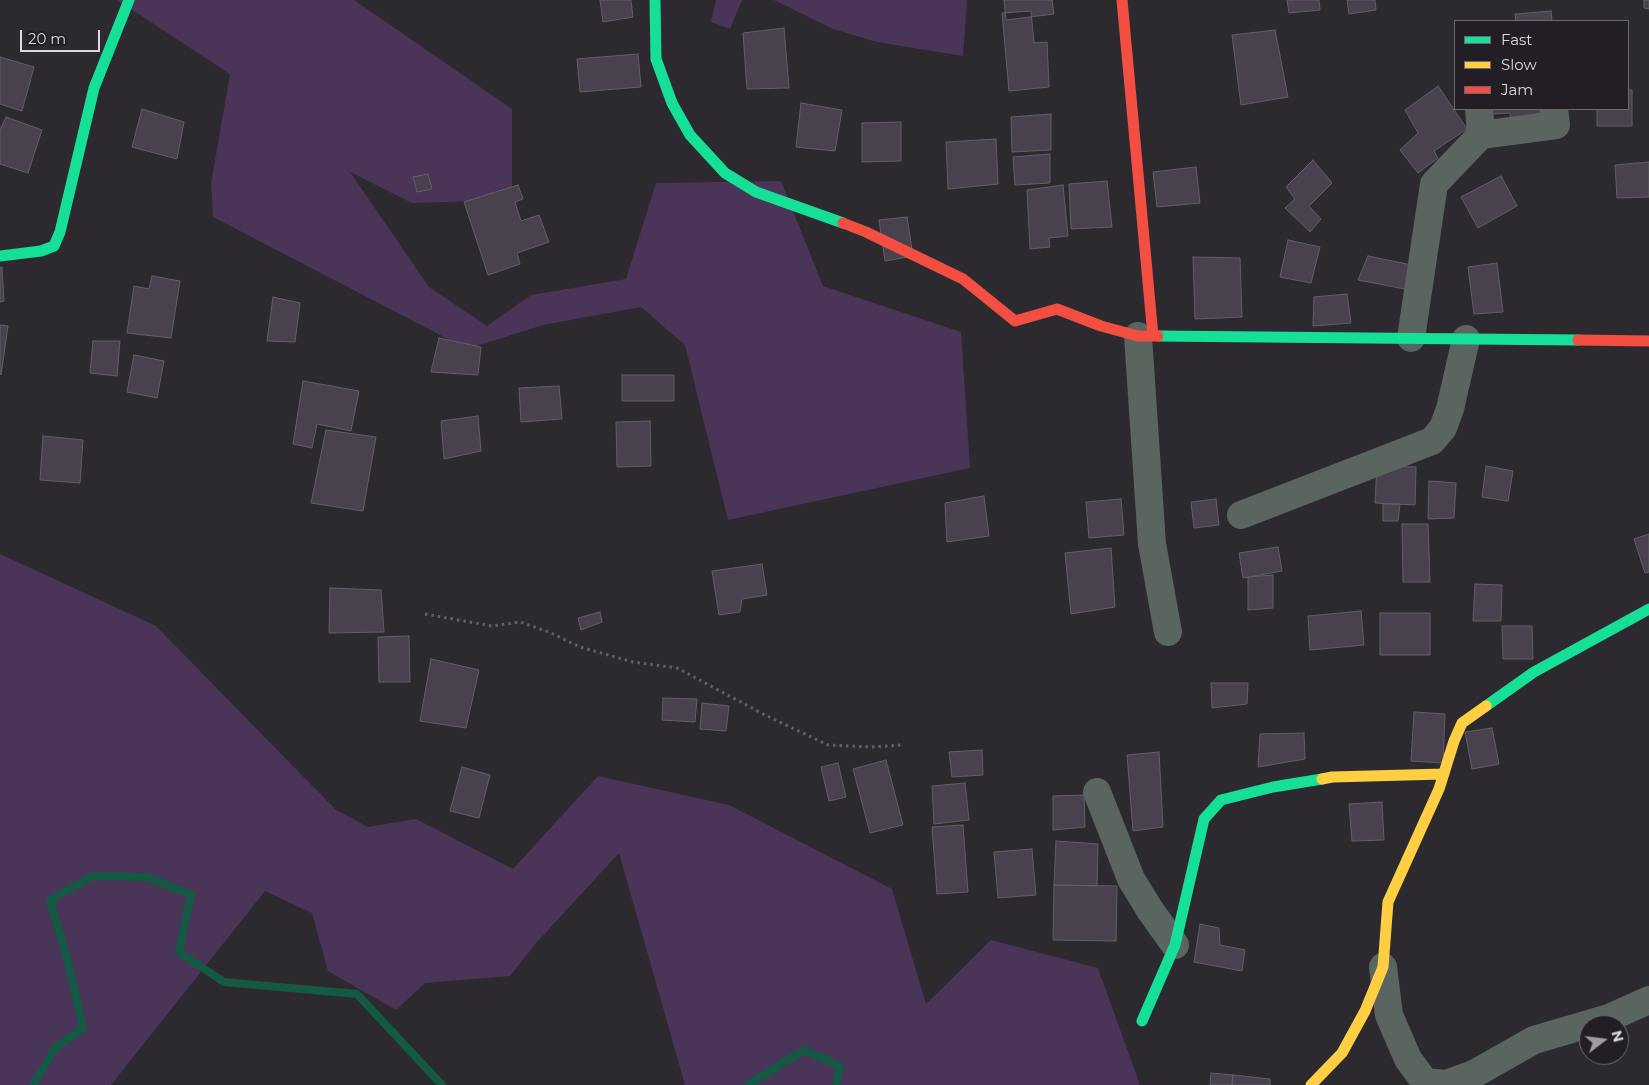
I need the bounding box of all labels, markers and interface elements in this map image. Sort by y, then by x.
scale bar [22,20,102,52]
legend [1454,20,1629,110]
text: 20 m [28,29,66,48]
text: Fast [1501,30,1532,49]
text: Slow [1501,55,1537,74]
text: Jam [1501,80,1533,99]
north arrow [1579,1015,1629,1065]
text: N [1607,1029,1628,1044]

